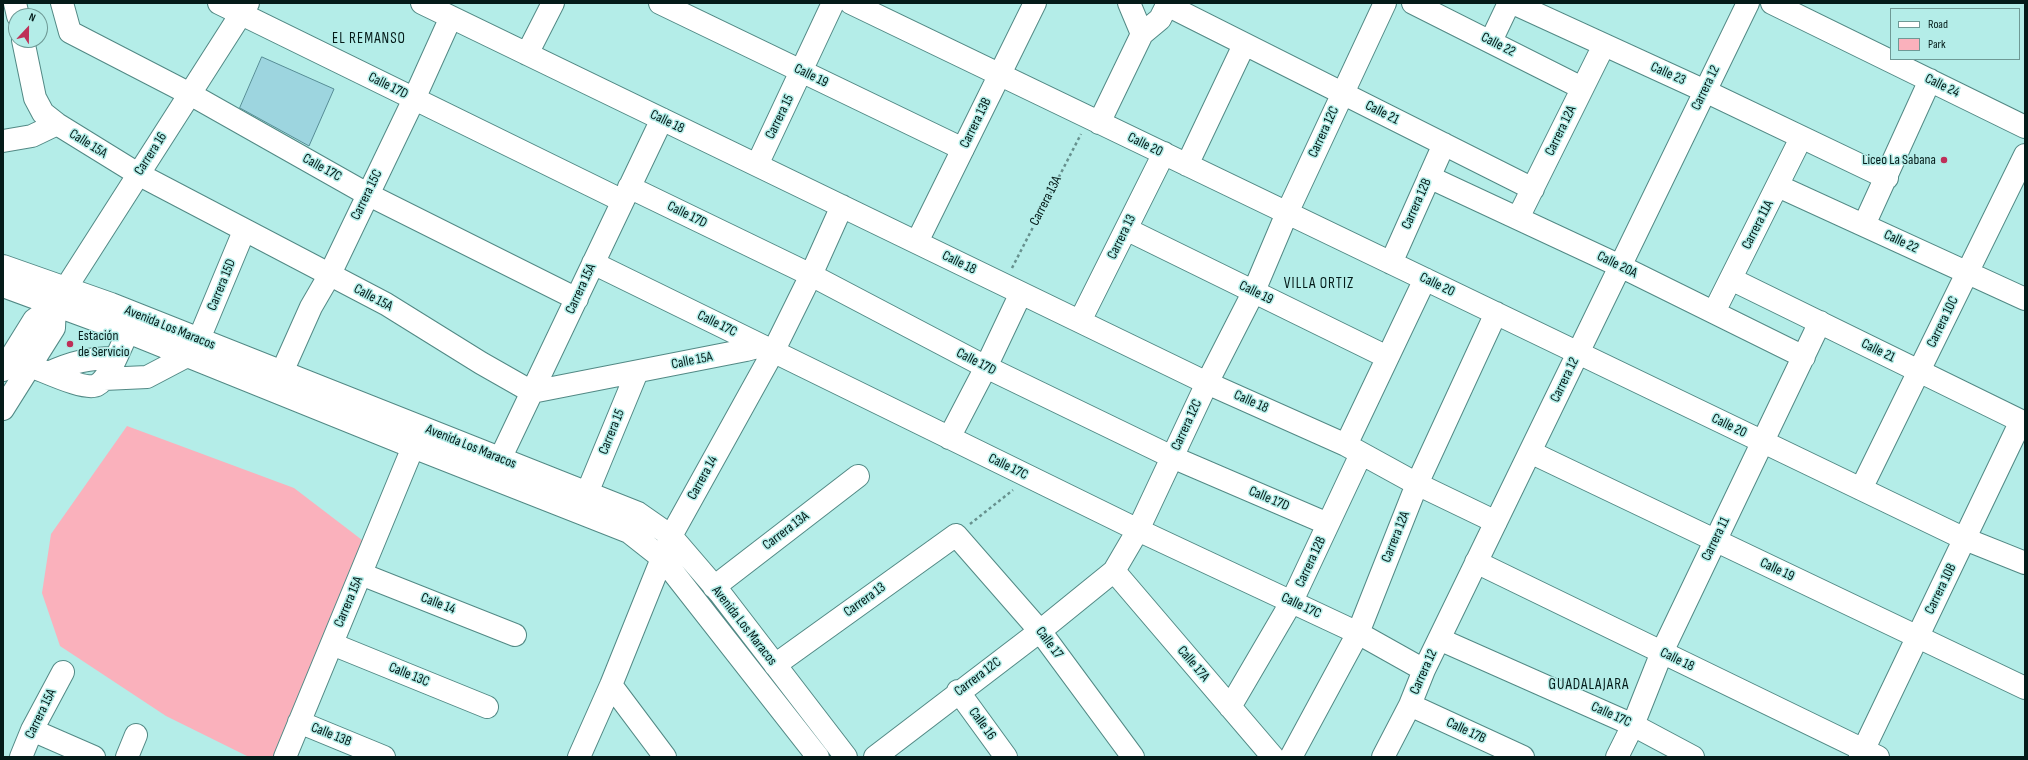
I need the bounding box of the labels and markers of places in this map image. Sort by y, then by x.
place label: Liceo La Sabana [1862,152,1936,168]
marker: Liceo La Sabana [1939,155,1949,165]
place label: Estación de Servicio [78,328,129,360]
marker: Estación de Servicio [65,339,75,349]

